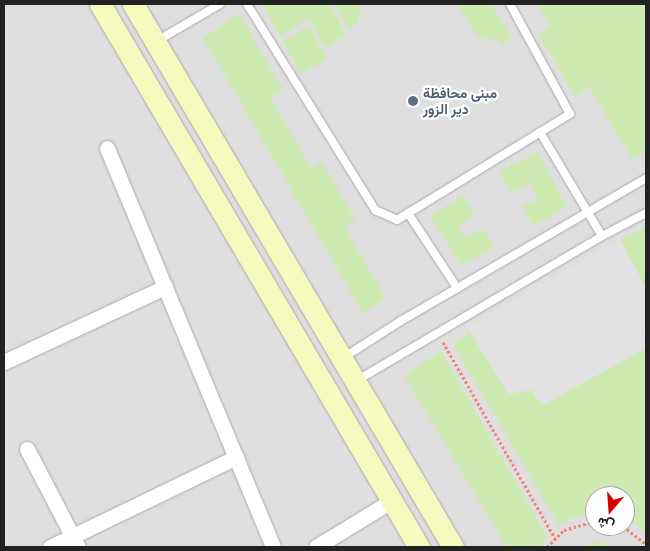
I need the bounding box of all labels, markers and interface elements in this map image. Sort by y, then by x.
place label: مبنى محافظة دير الزور [423,85,497,118]
marker: مبنى محافظة دير الزور [407,95,419,107]
north arrow [585,486,635,536]
text: ش [595,514,616,535]

